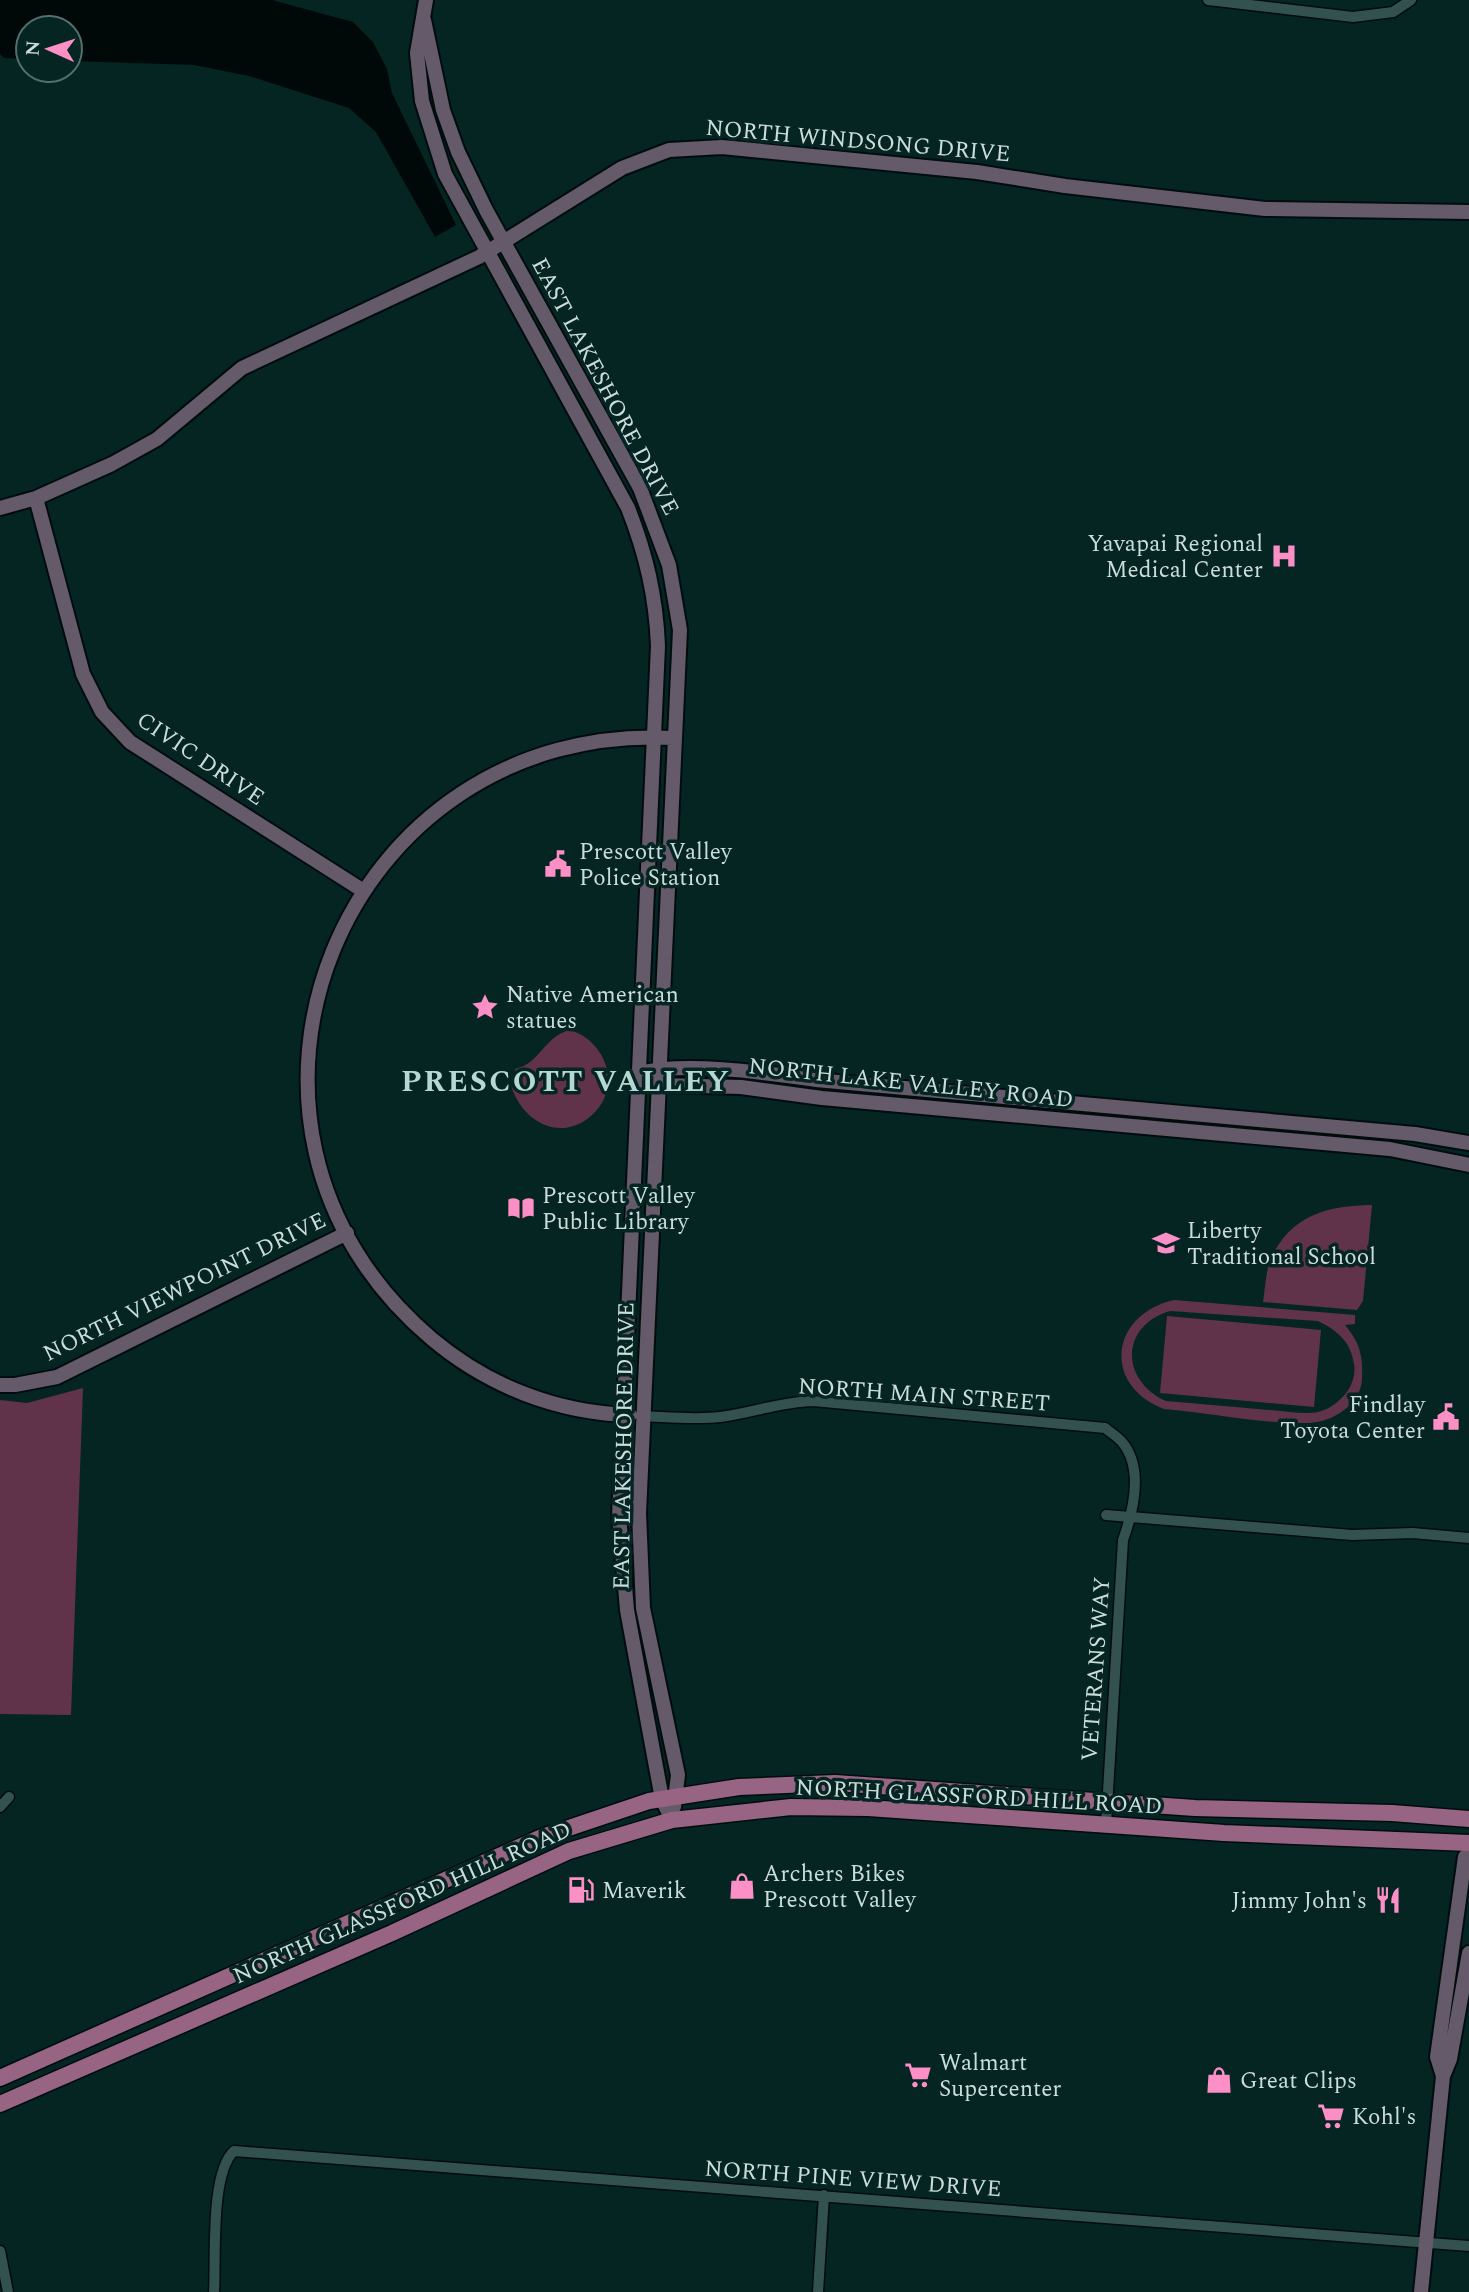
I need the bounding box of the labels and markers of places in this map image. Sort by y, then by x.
place label: Yavapai Regional Medical Center [1088,527,1263,588]
hospital icon: Yavapai Regional Medical Center [1269,541,1299,571]
place label: Prescott Valley Police Station [579,835,733,896]
public building icon: Prescott Valley Police Station [543,849,573,879]
place label: Native American statues [506,978,679,1039]
place icon: Native American statues [470,992,500,1022]
place label: Prescott Valley Public Library [542,1179,696,1240]
library icon: Prescott Valley Public Library [506,1193,536,1223]
place label: Liberty Traditional School [1187,1214,1376,1275]
school or university icon: Liberty Traditional School [1151,1228,1181,1258]
place label: Findlay Toyota Center [1280,1388,1426,1449]
public building icon: Findlay Toyota Center [1431,1402,1461,1432]
place label: Archers Bikes Prescott Valley [763,1857,917,1918]
shop icon: Archers Bikes Prescott Valley [727,1871,757,1901]
place label: Maverik [602,1874,687,1909]
fuel station icon: Maverik [566,1875,596,1905]
place label: Jimmy John's [1232,1884,1367,1919]
restaurant icon: Jimmy John's [1373,1885,1403,1915]
place label: Walmart Supercenter [939,2046,1061,2107]
supermarket icon: Walmart Supercenter [903,2060,933,2090]
place label: Great Clips [1240,2064,1357,2099]
shop icon: Great Clips [1204,2065,1234,2095]
place label: Kohl's [1352,2100,1416,2135]
supermarket icon: Kohl's [1316,2101,1346,2131]

